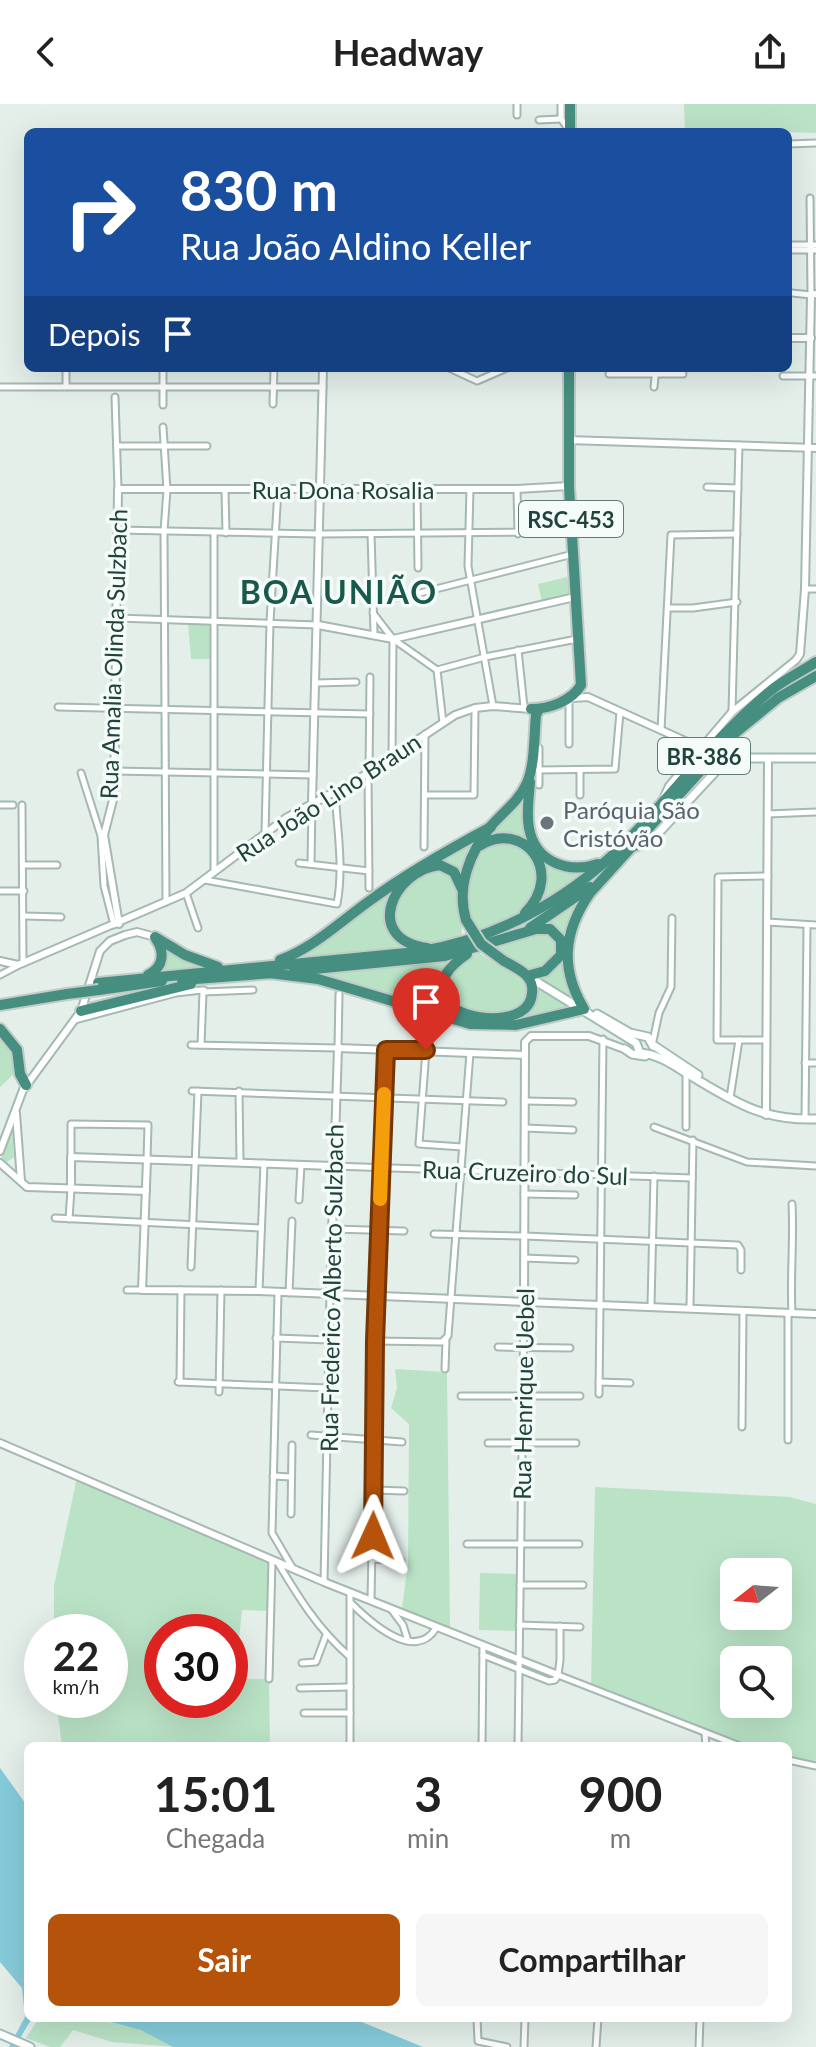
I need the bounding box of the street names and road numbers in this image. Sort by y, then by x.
street label: Rua Dona Rosalia [252,475,434,504]
road number: RSC-453 [519,501,623,537]
street label: Rua Amalia Olinda Sulzbach [93,508,133,800]
street label: Rua João Lino Braun [230,727,426,867]
road number: BR-386 [658,738,750,774]
street label: Rua Frederico Alberto Sulzbach [314,1124,348,1452]
street label: Rua Cruzeiro do Sul [421,1154,629,1190]
street label: Rua Henrique Uebel [507,1288,539,1500]

